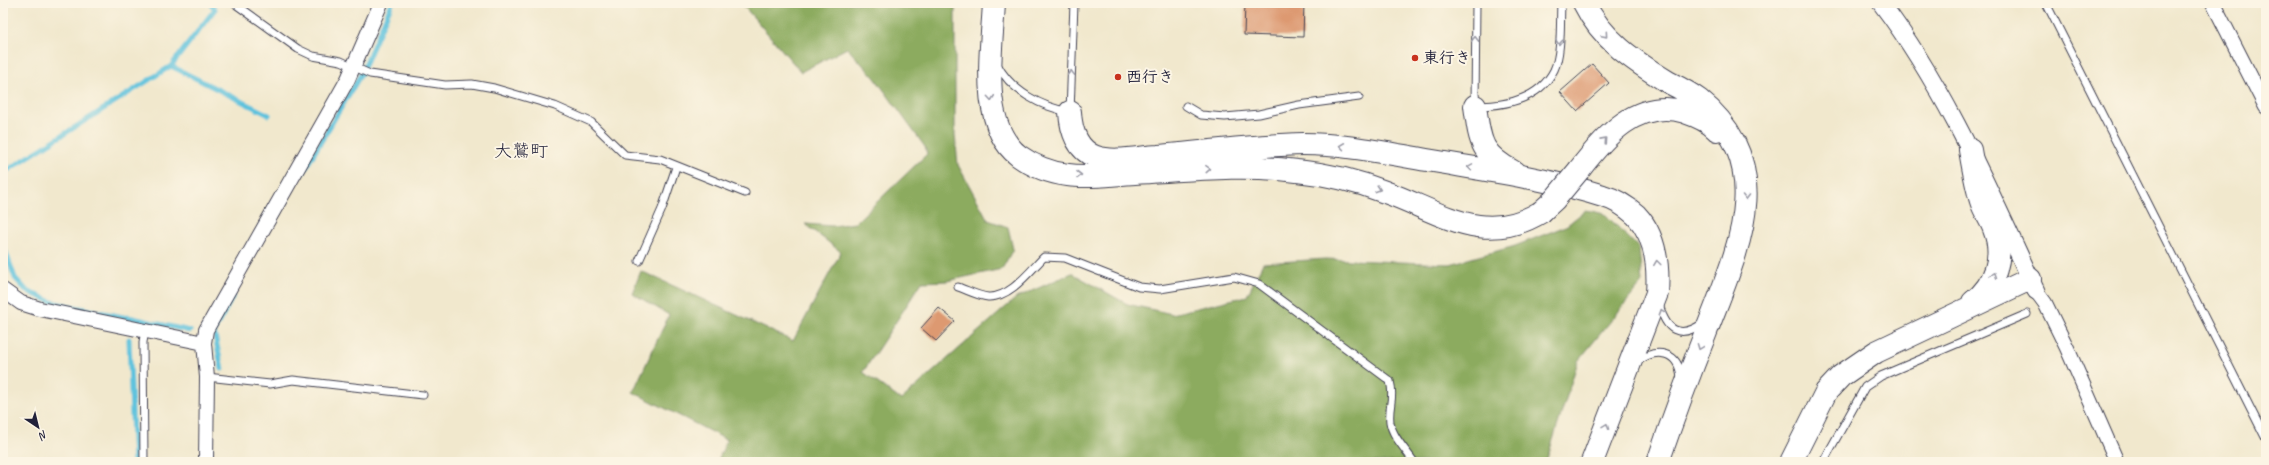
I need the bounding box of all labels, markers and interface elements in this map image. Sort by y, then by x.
one-way arrow [1601,30,1608,38]
one-way arrow [1471,36,1479,42]
one-way arrow [1554,39,1563,45]
place label: 東行き [1423,48,1471,68]
marker: 東行き [1410,53,1420,63]
place label: 西行き [1126,67,1174,87]
one-way arrow [1067,70,1076,76]
marker: 西行き [1113,72,1123,82]
one-way arrow [986,95,995,101]
one-way arrow [1599,137,1606,144]
district label: 大鷲町 [494,140,548,162]
one-way arrow [1338,142,1345,151]
one-way arrow [1467,163,1473,172]
one-way arrow [1205,164,1211,173]
one-way arrow [1076,171,1082,179]
one-way arrow [1374,184,1381,193]
one-way arrow [1742,194,1750,200]
one-way arrow [1653,260,1662,266]
one-way arrow [1990,271,1998,278]
one-way arrow [1658,309,1667,316]
one-way arrow [1697,343,1705,350]
north arrow [18,407,58,447]
one-way arrow [1602,422,1610,429]
text: N [35,428,51,444]

